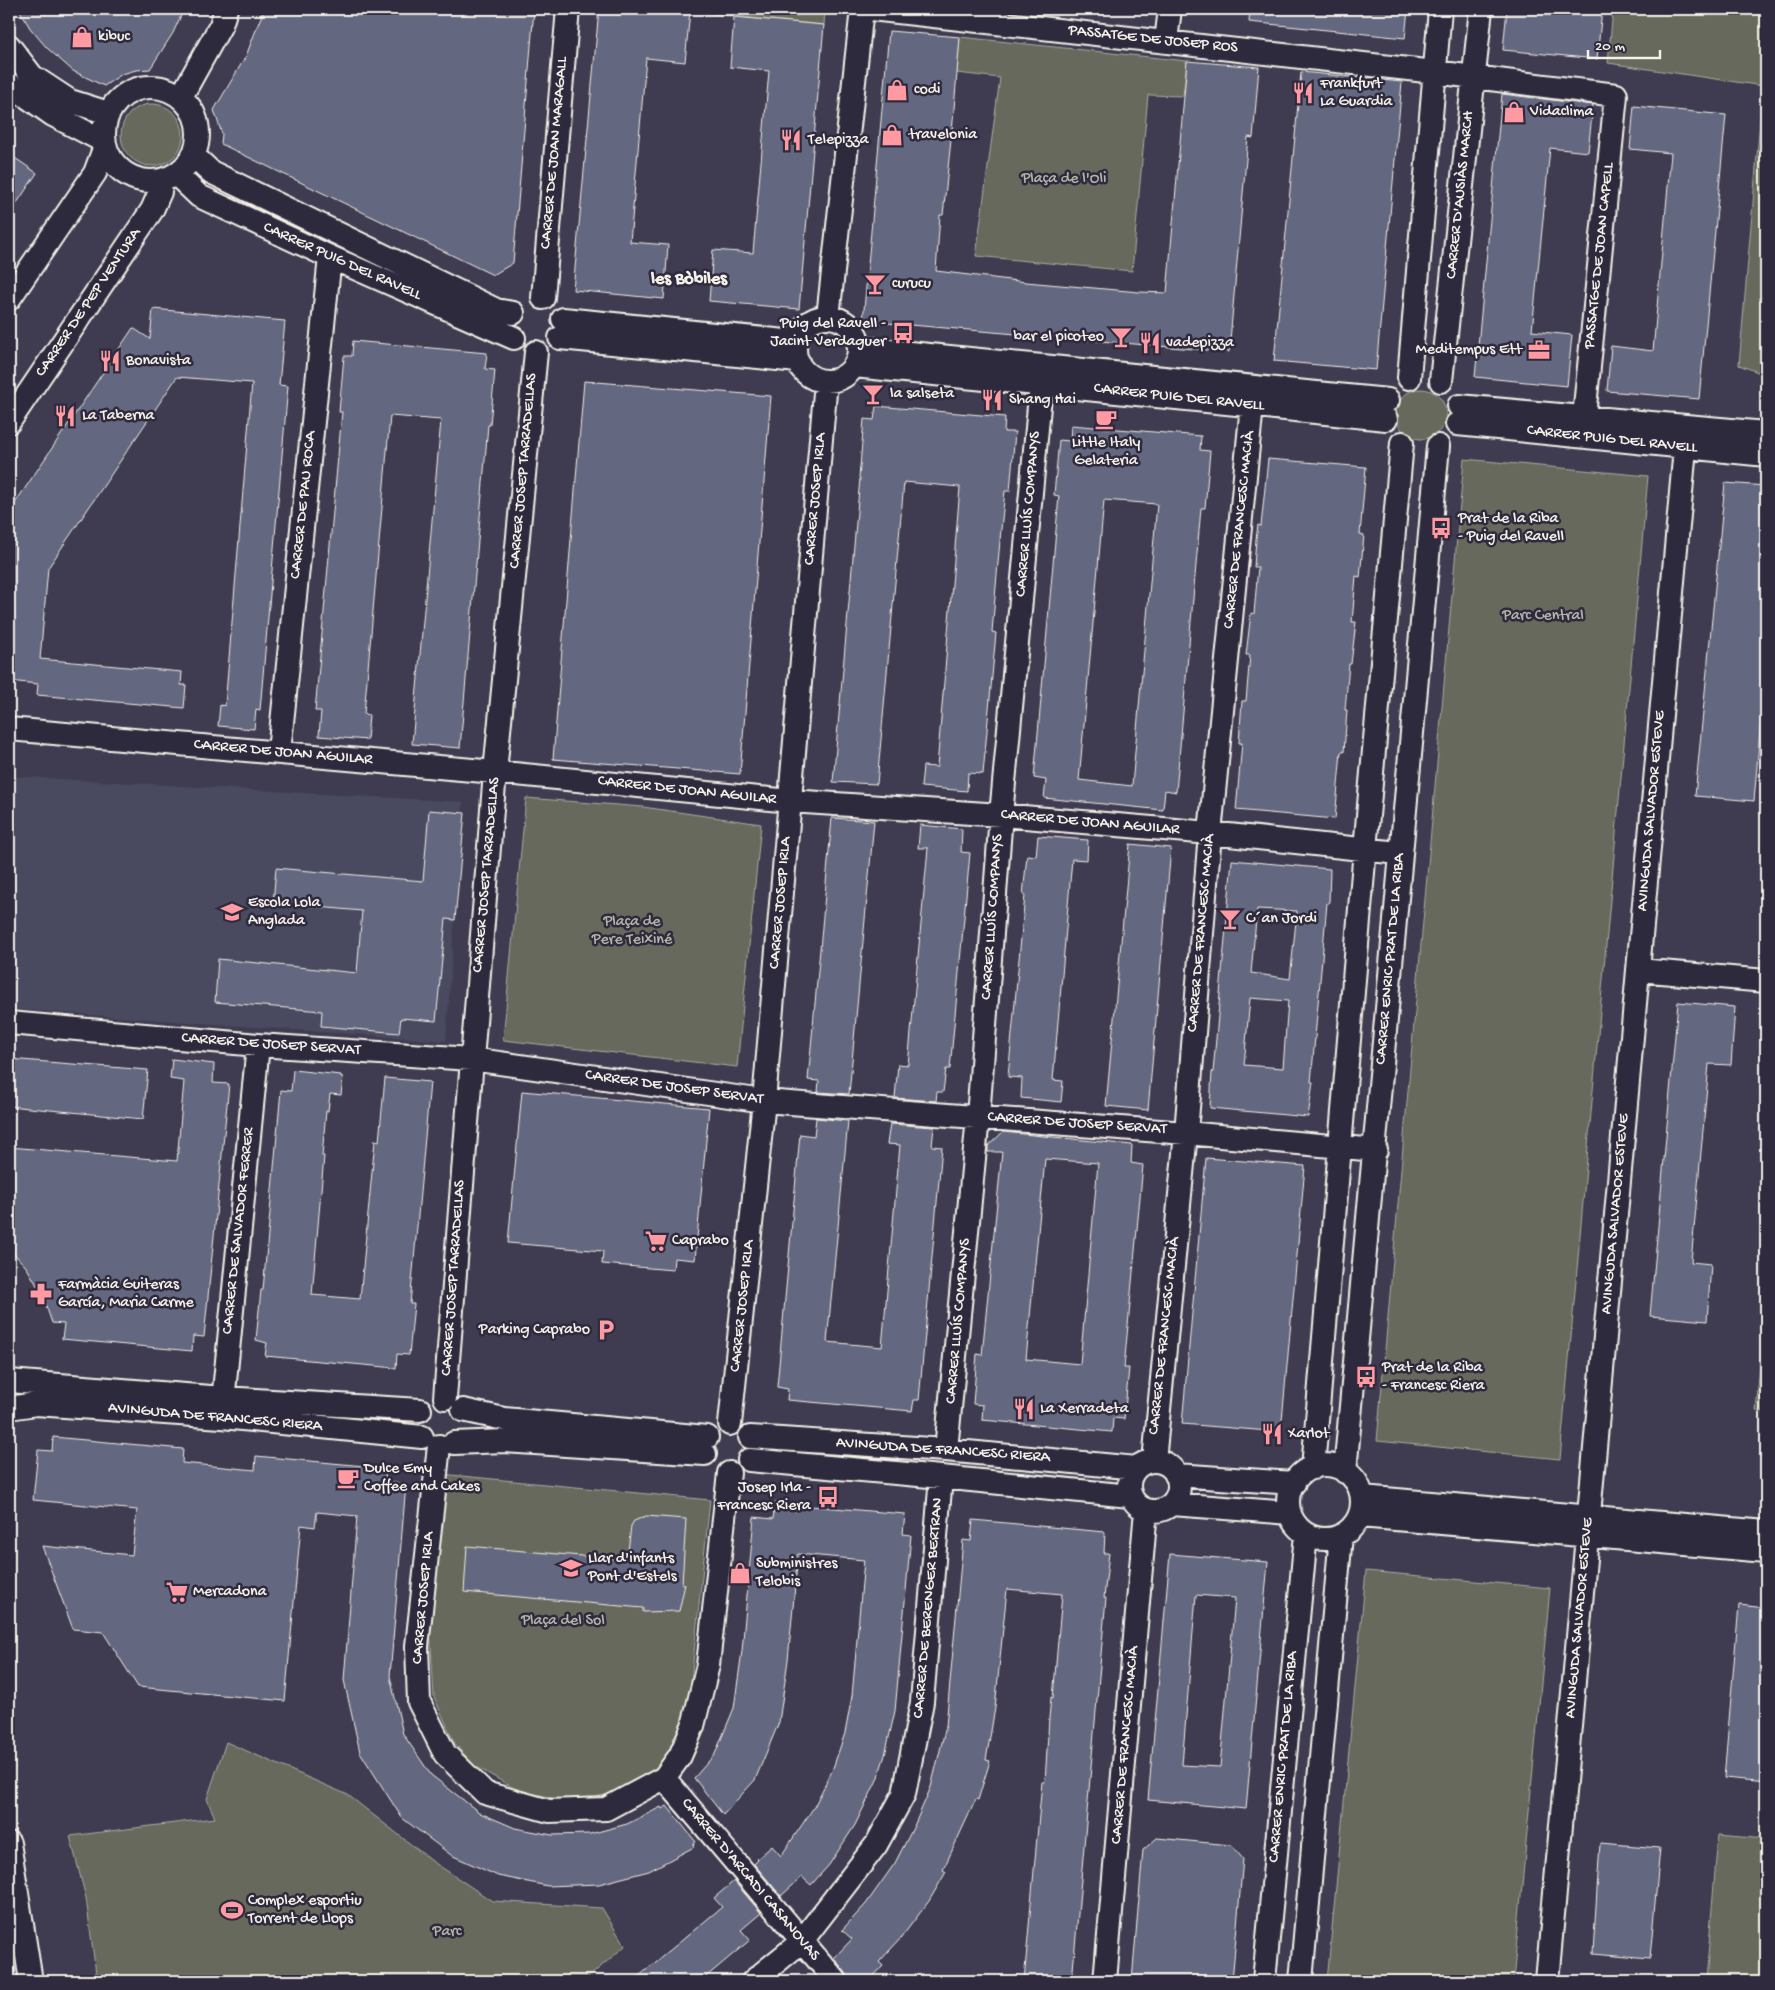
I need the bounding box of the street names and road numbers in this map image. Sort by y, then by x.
street label: PASSATGE DE JOSEP ROS [1066,22,1239,58]
street label: CARRER DE JOAN MARAGALL [537,55,573,250]
street label: CARRER D'AUSIÀS MARCH [1442,109,1479,280]
street label: PASSATGE DE JOAN CAPELL [1581,161,1619,351]
street label: CARRER PUIG DEL RAVELL [260,218,425,306]
street label: CARRER DE PEP VENTURA [32,224,147,381]
street label: CARRER JOSEP TARRADELLAS [506,372,542,569]
street label: CARRER PUIG DEL RAVELL [1093,380,1266,417]
street label: CARRER PUIG DEL RAVELL [1526,422,1699,459]
street label: CARRER DE PAU ROCA [287,429,321,580]
street label: CARRER DE FRANCESC MACIÀ [1219,429,1260,630]
street label: CARRER LLUÍS COMPANYS [1011,430,1046,598]
street label: CARRER JOSEP IRLA [801,431,831,566]
street label: AVINGUDA SALVADOR ESTEVE [1634,709,1670,912]
street label: CARRER DE JOAN AGUILAR [193,736,374,770]
street label: CARRER DE JOAN AGUILAR [597,772,778,810]
street label: CARRER JOSEP TARRADELLAS [469,776,505,973]
street label: CARRER DE JOAN AGUILAR [1000,806,1181,840]
street label: CARRER DE FRANCESC MACIÀ [1183,832,1220,1033]
street label: CARRER LLUÍS COMPANYS [977,833,1008,1000]
street label: CARRER JOSEP IRLA [766,835,796,970]
street label: CARRER ENRIC PRAT DE LA RIBA [1372,851,1410,1065]
street label: CARRER DE JOSEP SERVAT [181,1029,362,1061]
street label: CARRER DE JOSEP SERVAT [584,1066,765,1110]
street label: CARRER DE JOSEP SERVAT [987,1108,1168,1140]
street label: AVINGUDA SALVADOR ESTEVE [1598,1112,1634,1315]
street label: CARRER DE SALVADOR FERRER [219,1126,259,1335]
street label: CARRER JOSEP TARRADELLAS [438,1179,470,1376]
street label: CARRER DE FRANCESC MACIÀ [1144,1235,1185,1436]
street label: CARRER JOSEP IRLA [727,1237,760,1373]
street label: CARRER LLUÍS COMPANYS [941,1237,976,1405]
street label: AVINGUDA DE FRANCESC RIERA [107,1399,324,1437]
street label: AVINGUDA DE FRANCESC RIERA [835,1434,1052,1468]
street label: CARRER DE BERENGER BERTRAN [910,1497,948,1719]
street label: AVINGUDA SALVADOR ESTEVE [1562,1516,1598,1719]
street label: CARRER JOSEP IRLA [409,1530,439,1665]
street label: CARRER DE FRANCESC MACIÀ [1107,1644,1144,1845]
street label: CARRER ENRIC PRAT DE LA RIBA [1265,1649,1303,1863]
street label: CARRER D'ARCADI CASANOVAS [676,1795,824,1966]

